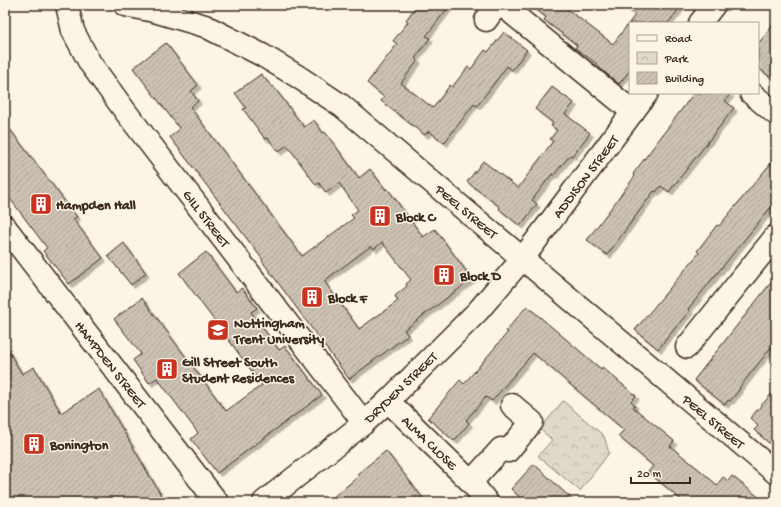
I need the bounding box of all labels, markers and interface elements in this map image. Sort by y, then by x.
legend [629,22,759,94]
text: Road [665,33,692,47]
text: Park [664,53,690,67]
text: Building [664,73,704,87]
street label: ADDISON STREET [550,132,624,222]
street label: PEEL STREET [430,181,500,244]
street label: GILL STREET [178,187,233,252]
building icon: Hampden Hall [28,191,54,217]
place label: Hampden Hall [56,198,136,215]
building icon: Block C [367,203,393,229]
place label: Block C [395,210,437,227]
building icon: Block D [431,262,457,288]
place label: Block D [459,269,502,286]
building icon: Block F [299,284,325,310]
place label: Block F [327,291,369,308]
place label: Nottingham Trent University [233,316,324,349]
school or university icon: Nottingham Trent University [205,317,231,343]
street label: HAMPDEN STREET [70,319,149,413]
street label: DRYDEN STREET [361,349,442,429]
place label: Gill Street South Student Residences [182,355,295,388]
building icon: Gill Street South Student Residences [154,356,180,382]
street label: PEEL STREET [677,391,747,454]
street label: ALMA CLOSE [397,413,461,475]
building icon: Bonington [21,431,47,457]
place label: Bonington [49,438,109,455]
scale bar [631,459,690,485]
text: 20 m [637,468,662,482]

